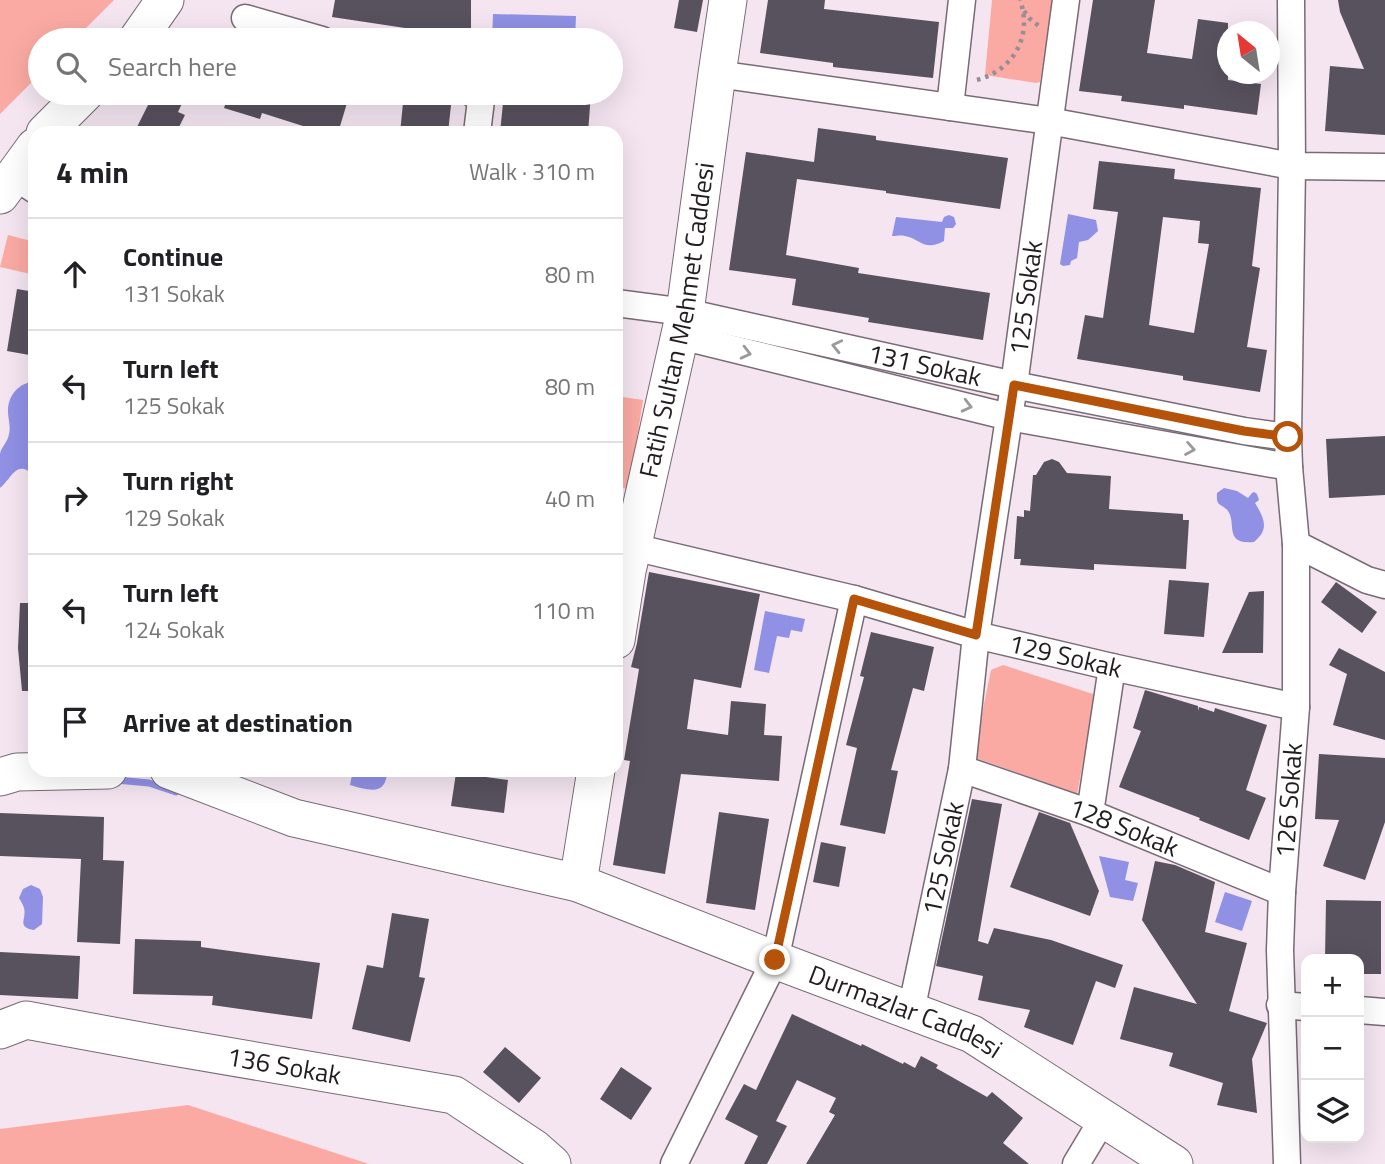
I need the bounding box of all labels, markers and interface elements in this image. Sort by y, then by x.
north arrow [1217,21,1280,84]
search box [28,28,623,105]
text: Search here [108,47,237,86]
icon: search [52,48,90,86]
text: 4 min [56,149,129,195]
text: Walk · 310 m [469,154,595,189]
street label: Fatih Sultan Mehmet Caddesi [628,160,724,482]
text: Continue [123,237,223,276]
street label: 125 Sokak [998,238,1052,357]
icon: ahead [56,255,94,293]
text: 80 m [545,257,595,292]
text: 131 Sokak [123,276,225,311]
street label: 131 Sokak [864,333,985,396]
one-way arrow [831,339,843,354]
one-way arrow [740,345,752,359]
text: Turn left [123,349,218,388]
icon: left [56,367,94,405]
text: 80 m [545,369,595,404]
text: 125 Sokak [123,388,225,423]
one-way arrow [961,398,973,413]
route start [1272,421,1303,452]
one-way arrow [1184,441,1196,456]
text: Turn right [123,461,234,500]
icon: right [56,479,94,517]
text: 40 m [545,481,595,516]
text: 129 Sokak [123,500,225,535]
text: Turn left [123,573,218,612]
icon: left [56,591,94,629]
text: 110 m [532,593,595,628]
text: 124 Sokak [123,612,225,647]
street label: 129 Sokak [1005,623,1126,688]
icon: arrive [56,703,94,741]
text: Arrive at destination [123,703,353,742]
street label: 126 Sokak [1265,741,1312,859]
street label: 128 Sokak [1064,787,1185,866]
street label: 125 Sokak [912,798,974,919]
route end [759,944,790,975]
street label: Durmazlar Caddesi [803,954,1010,1068]
map controls [1301,954,1364,1143]
button: + [1301,954,1364,1017]
button: − [1301,1017,1364,1080]
street label: 136 Sokak [224,1036,344,1094]
button: layers [1301,1080,1364,1143]

